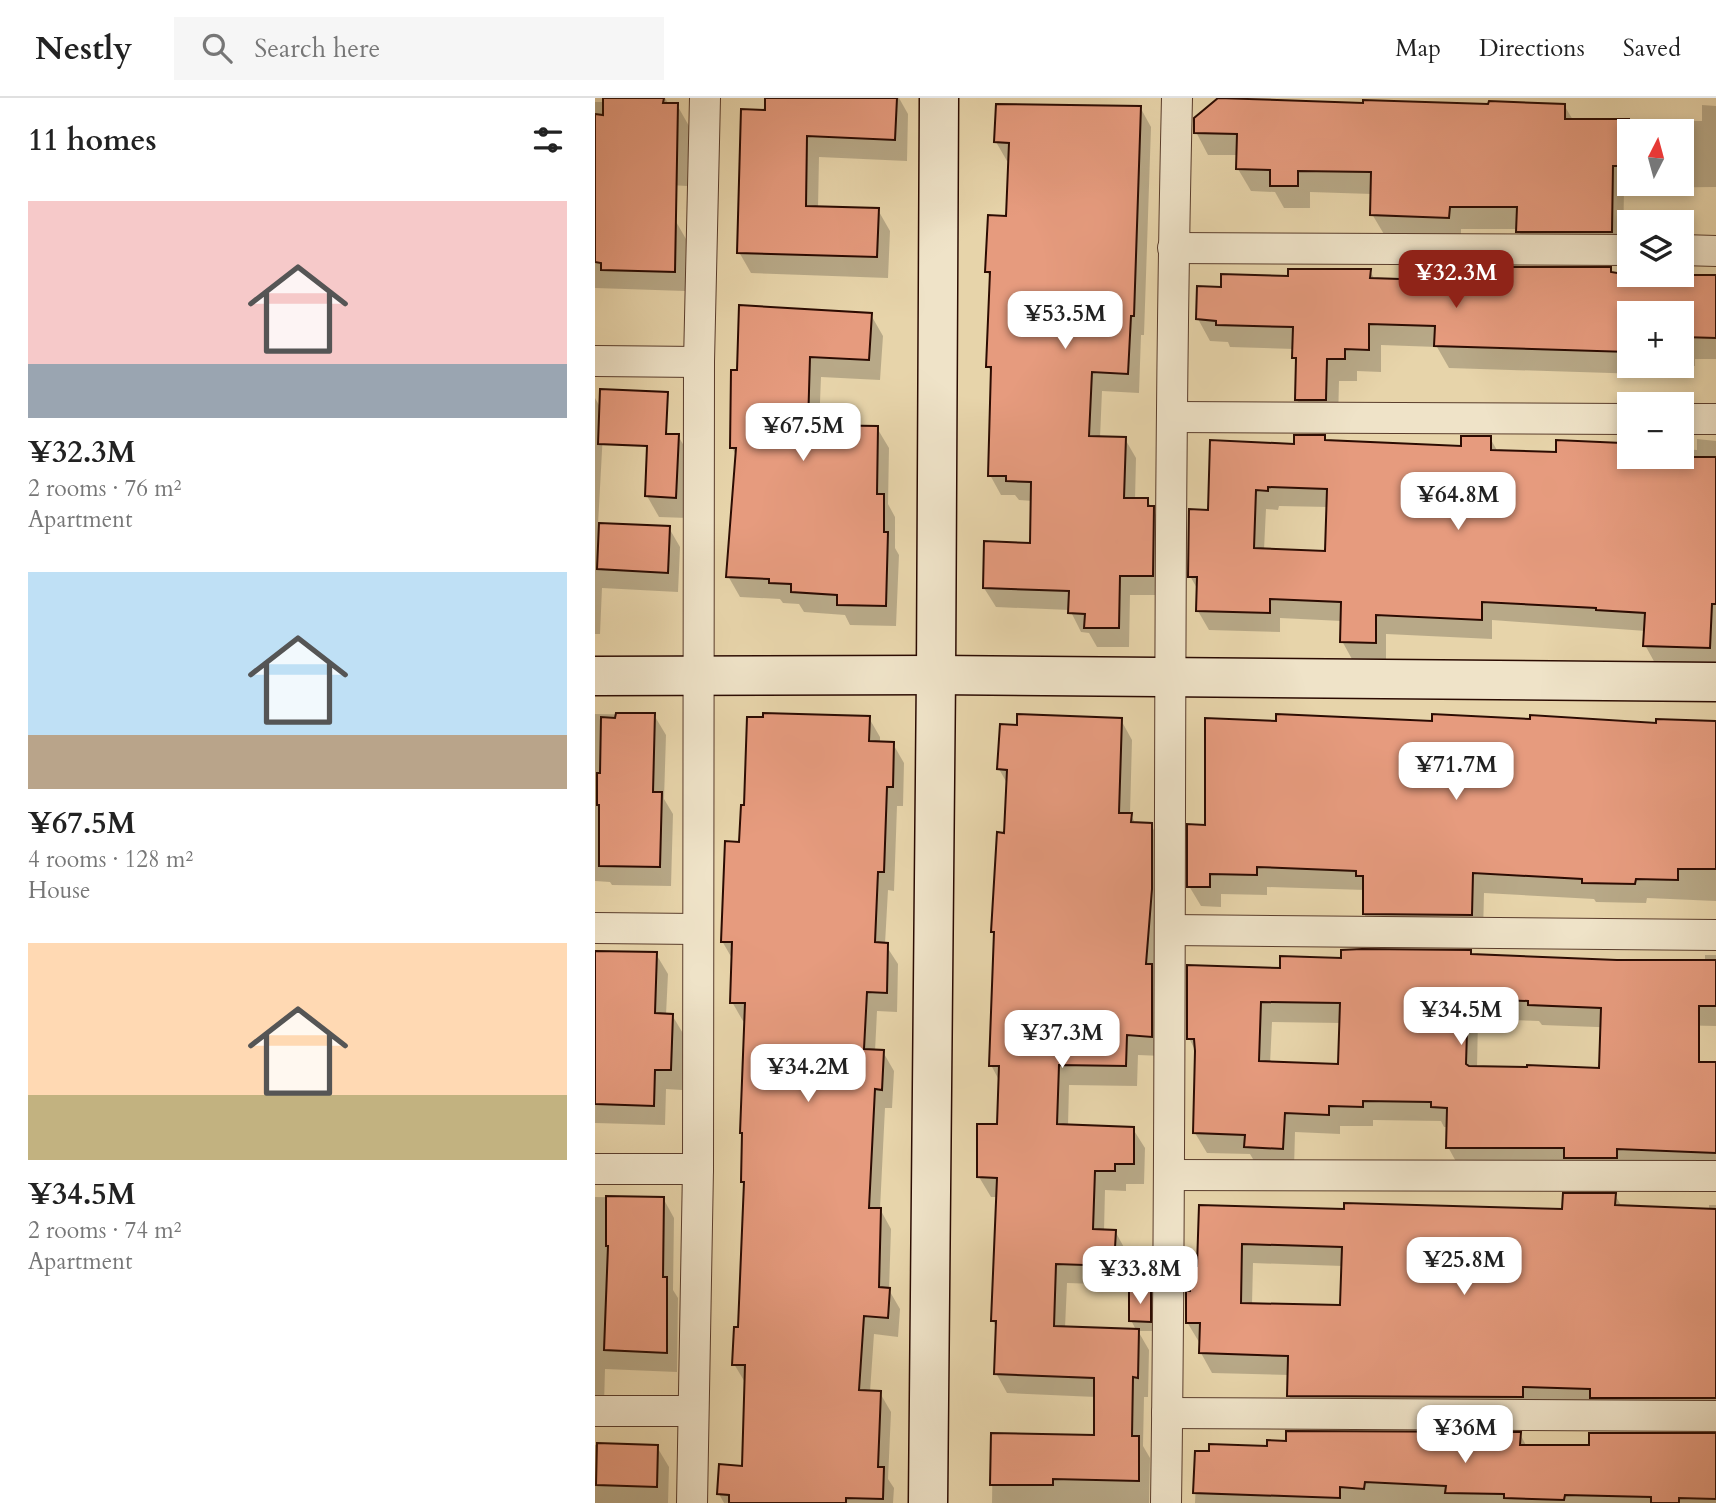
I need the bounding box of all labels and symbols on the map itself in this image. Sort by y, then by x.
north arrow [1617,119,1694,196]
pin: ¥32.3M [1399,250,1513,310]
pin: ¥53.5M [1008,292,1122,351]
pin: ¥67.5M [746,404,860,463]
pin: ¥64.8M [1401,472,1515,532]
pin: ¥71.7M [1399,742,1513,802]
pin: ¥34.5M [1404,988,1518,1047]
pin: ¥37.3M [1005,1010,1119,1070]
pin: ¥34.2M [751,1044,865,1104]
pin: ¥25.8M [1407,1238,1521,1297]
pin: ¥33.8M [1083,1246,1197,1306]
pin: ¥36M [1424,1406,1506,1465]

